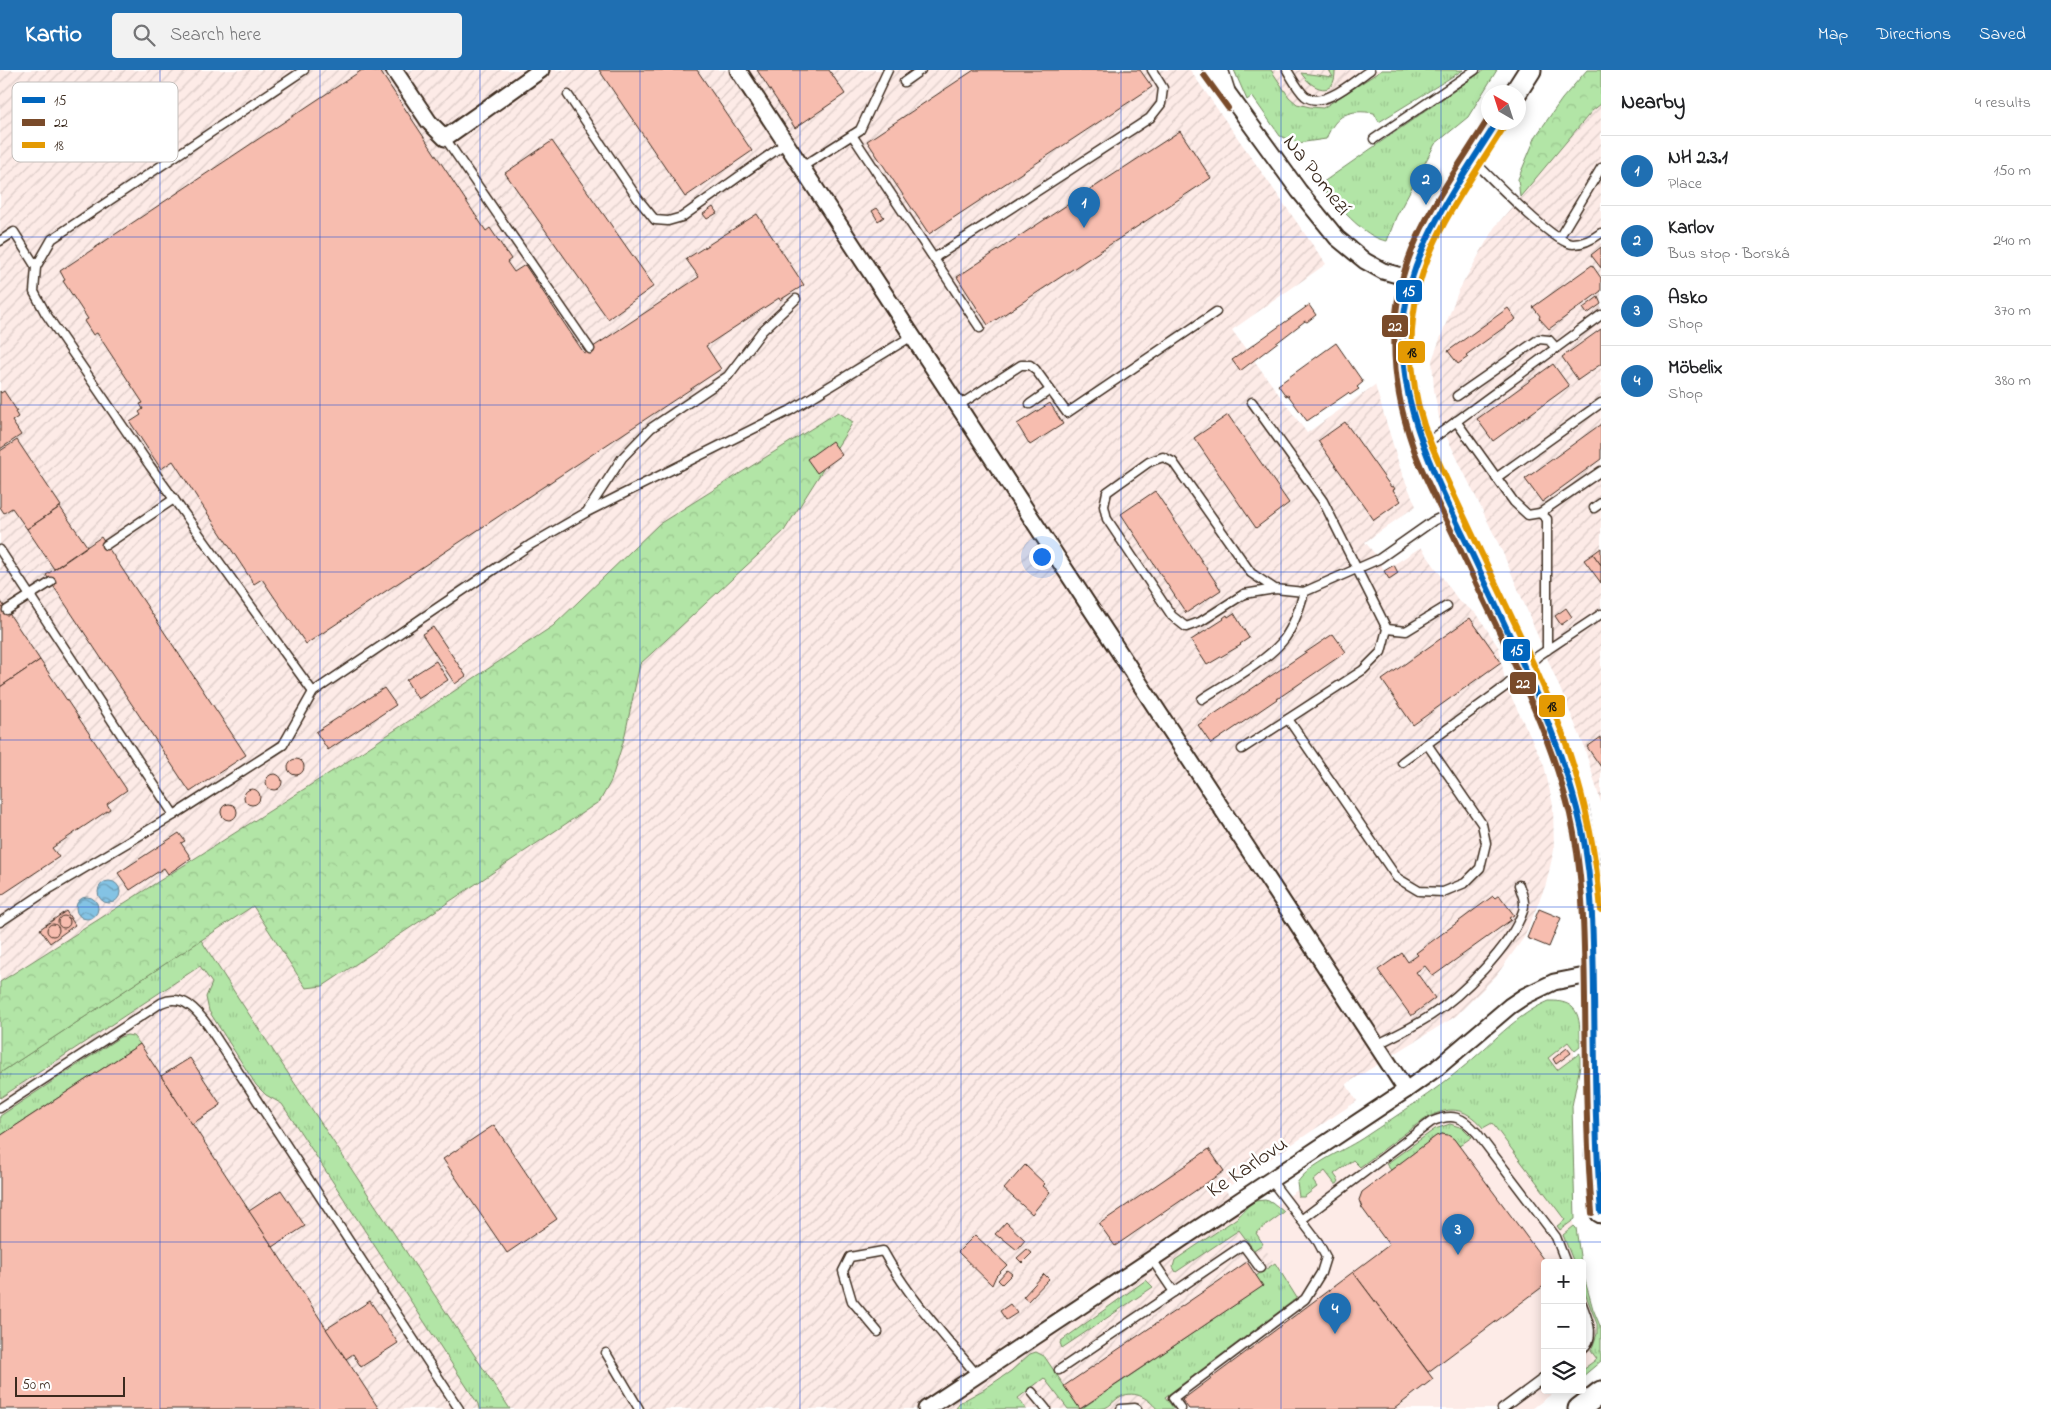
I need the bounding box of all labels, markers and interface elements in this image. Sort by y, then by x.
search box [112,13,462,58]
text: Kartio [25,18,82,53]
icon: search [130,21,158,49]
text: Search here [170,22,261,49]
text: Map [1818,22,1848,48]
text: Directions [1876,22,1951,48]
text: Saved [1979,22,2026,48]
legend [12,82,178,162]
north arrow [1481,85,1526,130]
text: Nearby [1621,88,1685,118]
text: 15 [54,91,66,112]
text: 4 results [1975,91,2031,115]
text: 22 [54,113,68,134]
street label: Na Pomezí [1274,129,1358,223]
text: 18 [54,136,64,157]
text: NH 2.3.1 [1668,145,1728,172]
text: 1 [1634,159,1640,183]
text: 150 m [1993,159,2031,183]
pin: 2 [1410,164,1442,205]
text: Place [1668,172,1702,196]
pin: 1 [1068,187,1100,228]
text: Karlov [1668,215,1714,242]
text: 2 [1633,229,1641,253]
text: 240 m [1993,229,2031,253]
text: Bus stop · Borská [1668,242,1789,266]
line badge: 15 [1395,279,1423,303]
text: 15 [1403,282,1415,303]
text: Asko [1668,285,1708,312]
text: 3 [1634,299,1640,323]
text: 370 m [1994,299,2031,323]
text: Shop [1668,312,1703,336]
line badge: 22 [1381,314,1409,338]
text: 22 [1387,317,1402,338]
line badge: 18 [1397,340,1426,364]
text: 18 [1407,343,1418,364]
text: Möbelix [1668,355,1723,382]
text: 4 [1634,369,1640,393]
text: 380 m [1995,369,2031,393]
text: Shop [1668,382,1703,406]
your location [1029,544,1055,570]
line badge: 15 [1502,638,1531,662]
text: 15 [1511,641,1523,662]
line badge: 22 [1509,671,1537,695]
text: 22 [1515,674,1530,695]
line badge: 18 [1538,694,1566,718]
text: 18 [1547,697,1558,718]
street label: Ke Karlovu [1201,1129,1295,1207]
pin: 3 [1442,1214,1474,1255]
map controls [1541,1259,1586,1394]
button: + [1541,1259,1586,1304]
pin: 4 [1319,1293,1351,1334]
button: − [1541,1304,1586,1349]
button: layers [1541,1349,1586,1394]
scale bar [15,1374,125,1397]
text: 50 m [22,1375,50,1396]

